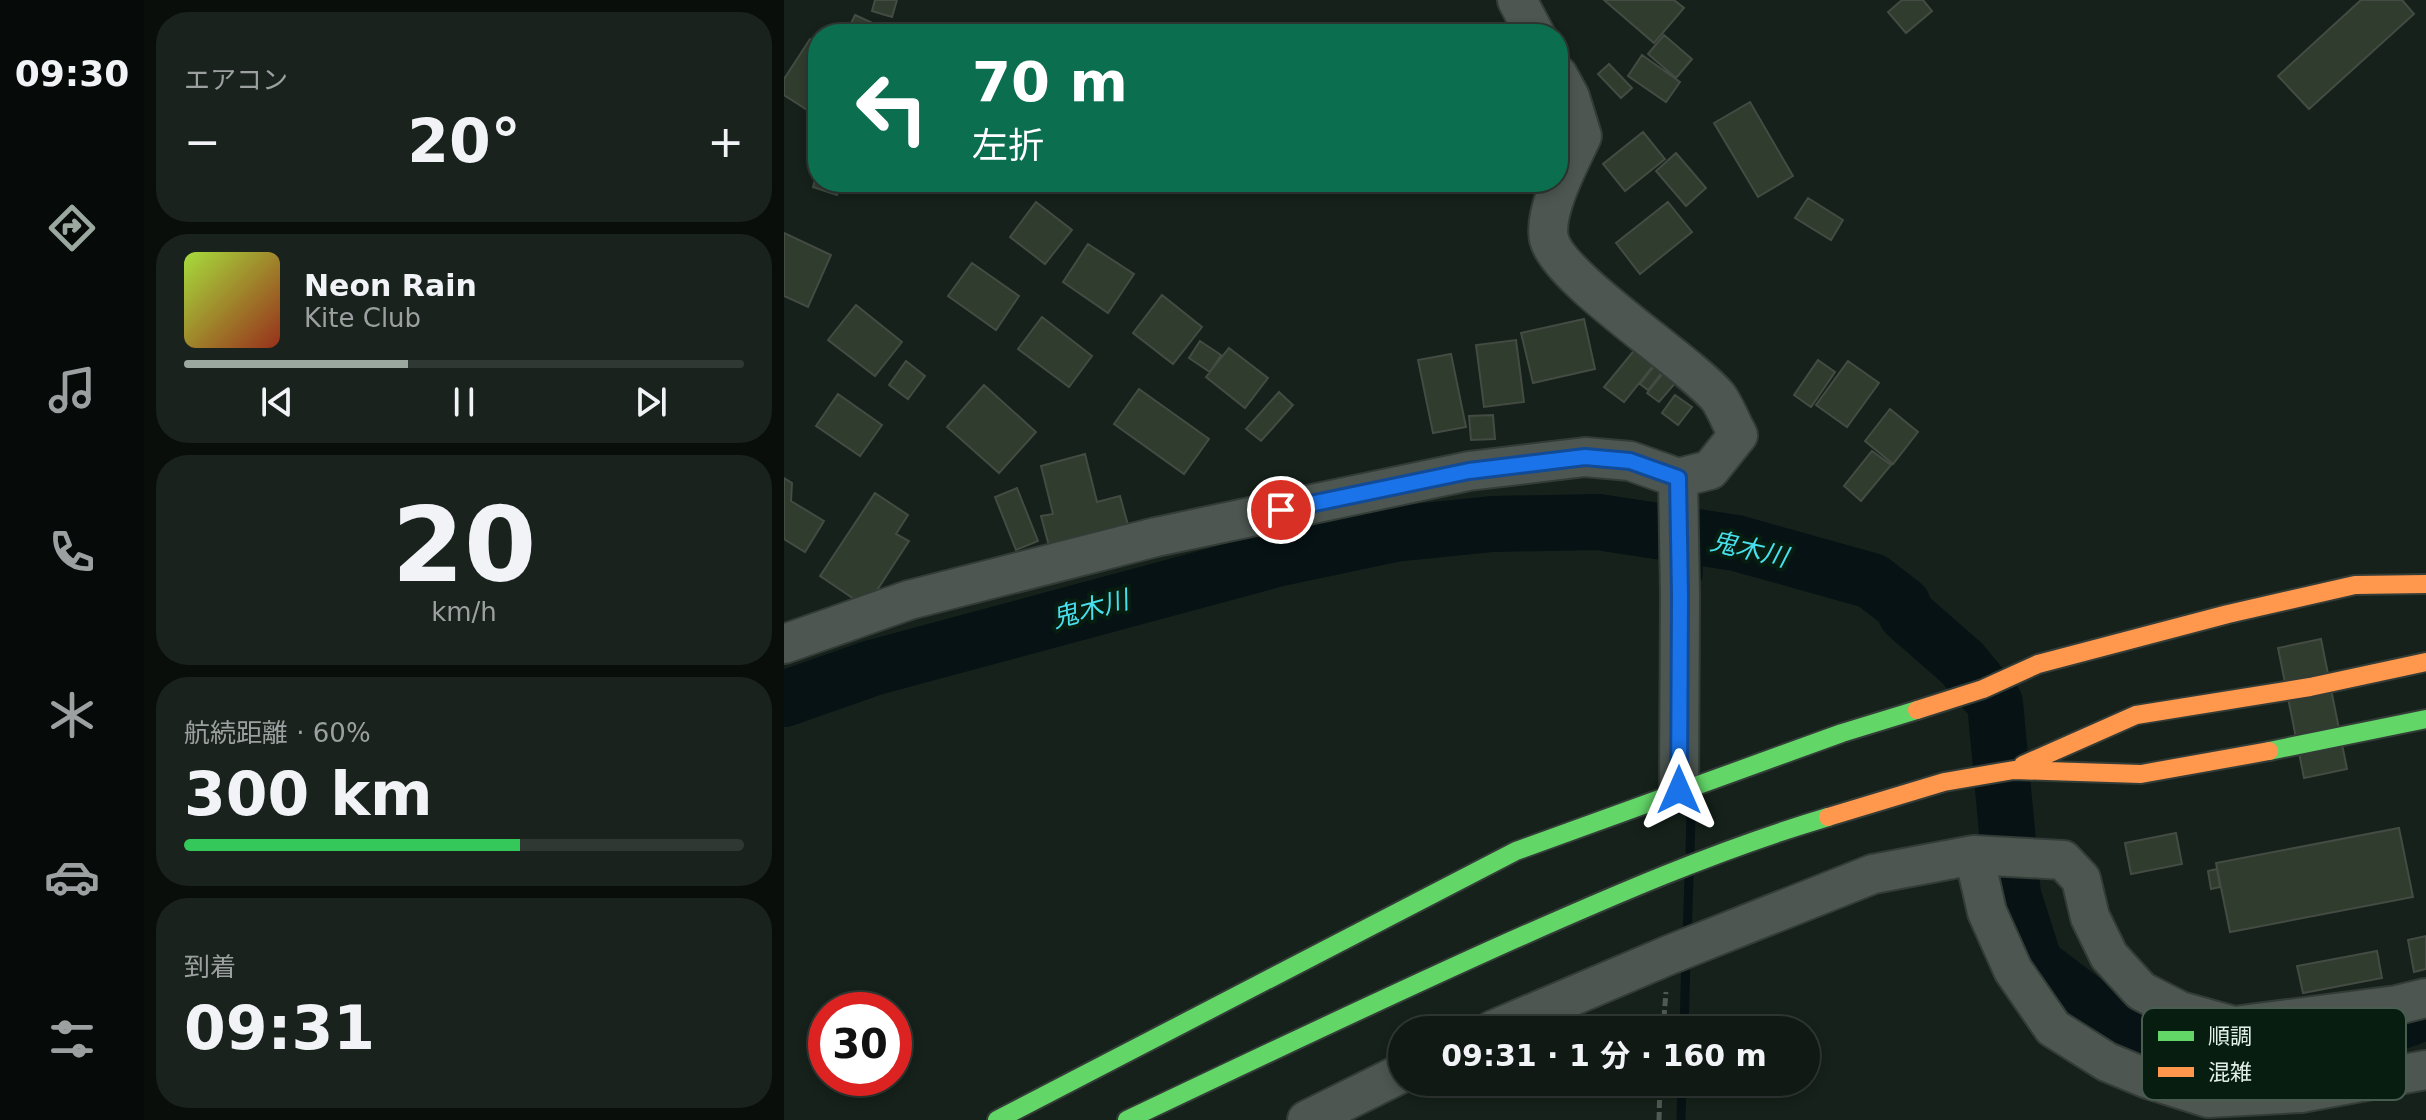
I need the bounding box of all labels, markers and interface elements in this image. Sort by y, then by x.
text: 70 m [972,49,1128,114]
text: 09:30 [15,53,129,94]
icon: left [840,56,944,160]
text: エアコン [184,65,288,95]
text: 20° [407,106,521,176]
text: − [184,116,221,167]
text: + [707,116,744,167]
text: 左折 [972,125,1044,166]
icon: directions [44,200,100,256]
text: Neon Rain [304,268,477,303]
text: Kite Club [304,303,421,333]
icon: music [44,362,100,418]
icon: previous [255,380,299,424]
icon: pause [442,380,486,424]
icon: next [629,380,673,424]
pin [1247,476,1315,544]
text: 20 [392,484,536,606]
icon: arrive [1259,488,1303,532]
icon: phone [44,524,100,580]
water label: 鬼木川 [1708,526,1793,573]
water label: 鬼木川 [1048,584,1134,634]
text: km/h [431,597,497,627]
icon: climate [44,687,100,743]
text: 航続距離 · 60% [184,718,371,748]
position arrow [1637,748,1721,832]
text: 300 km [184,759,433,829]
icon: car [44,849,100,905]
text: 到着 [184,952,236,982]
speed limit sign: 30 [808,992,912,1096]
text: 09:31 [184,993,375,1063]
legend [2142,1008,2406,1100]
icon: filters [44,1011,100,1067]
text: 順調 [2208,1024,2252,1049]
text: 09:31 · 1 分 · 160 m [1441,1038,1767,1073]
text: 混雑 [2208,1060,2252,1085]

